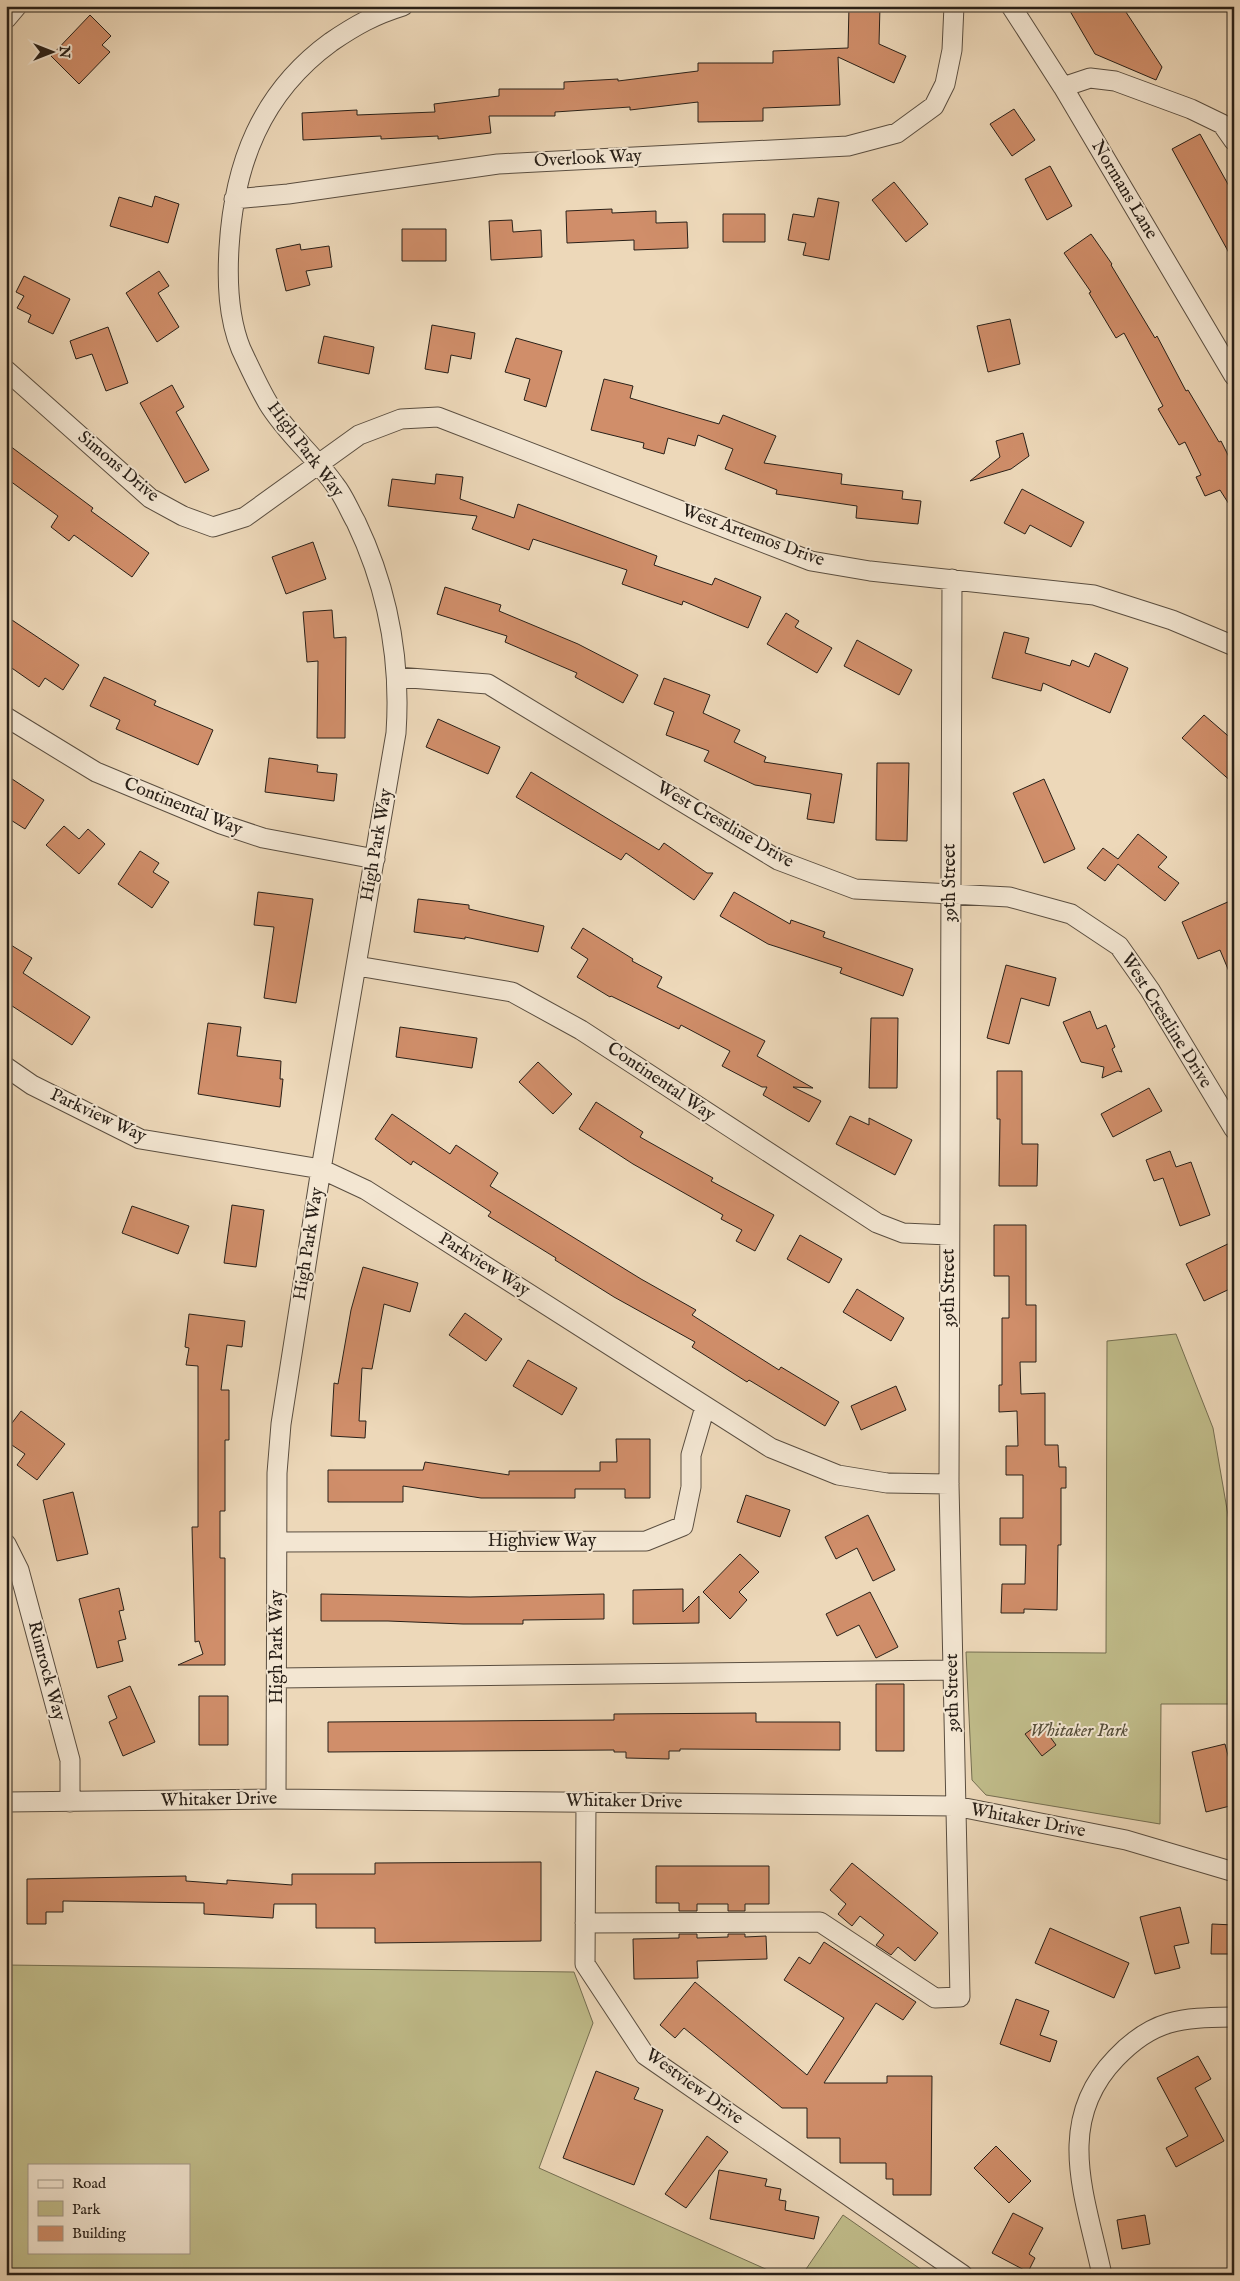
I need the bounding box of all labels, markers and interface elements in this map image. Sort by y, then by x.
north arrow [28,28,78,78]
text: N [55,45,73,58]
street label: Normans Lane [1085,136,1163,244]
street label: Overlook Way [534,145,643,173]
street label: High Park Way [261,397,349,503]
street label: Simons Drive [73,426,163,508]
street label: West Artemos Drive [679,500,827,572]
street label: Continental Way [120,773,246,841]
street label: West Crestline Drive [652,776,798,874]
street label: High Park Way [356,787,398,903]
street label: 39th Street [939,844,962,923]
street label: West Crestline Drive [1115,949,1217,1093]
street label: Continental Way [602,1037,720,1127]
street label: Parkview Way [46,1084,150,1148]
street label: High Park Way [289,1186,329,1302]
street label: Parkview Way [434,1228,534,1302]
street label: 39th Street [938,1249,961,1328]
street label: Highview Way [488,1530,596,1553]
street label: High Park Way [266,1590,289,1704]
street label: Rimrock Way [22,1619,70,1724]
street label: 39th Street [941,1653,965,1733]
park label: Whitaker Park [1030,1720,1128,1743]
street label: Whitaker Drive [161,1787,277,1813]
street label: Whitaker Drive [566,1789,682,1815]
street label: Whitaker Drive [969,1799,1087,1843]
street label: Westview Drive [640,2044,748,2130]
legend [28,2164,190,2254]
text: Road [72,2174,107,2193]
text: Park [72,2200,102,2219]
text: Building [72,2224,127,2243]

